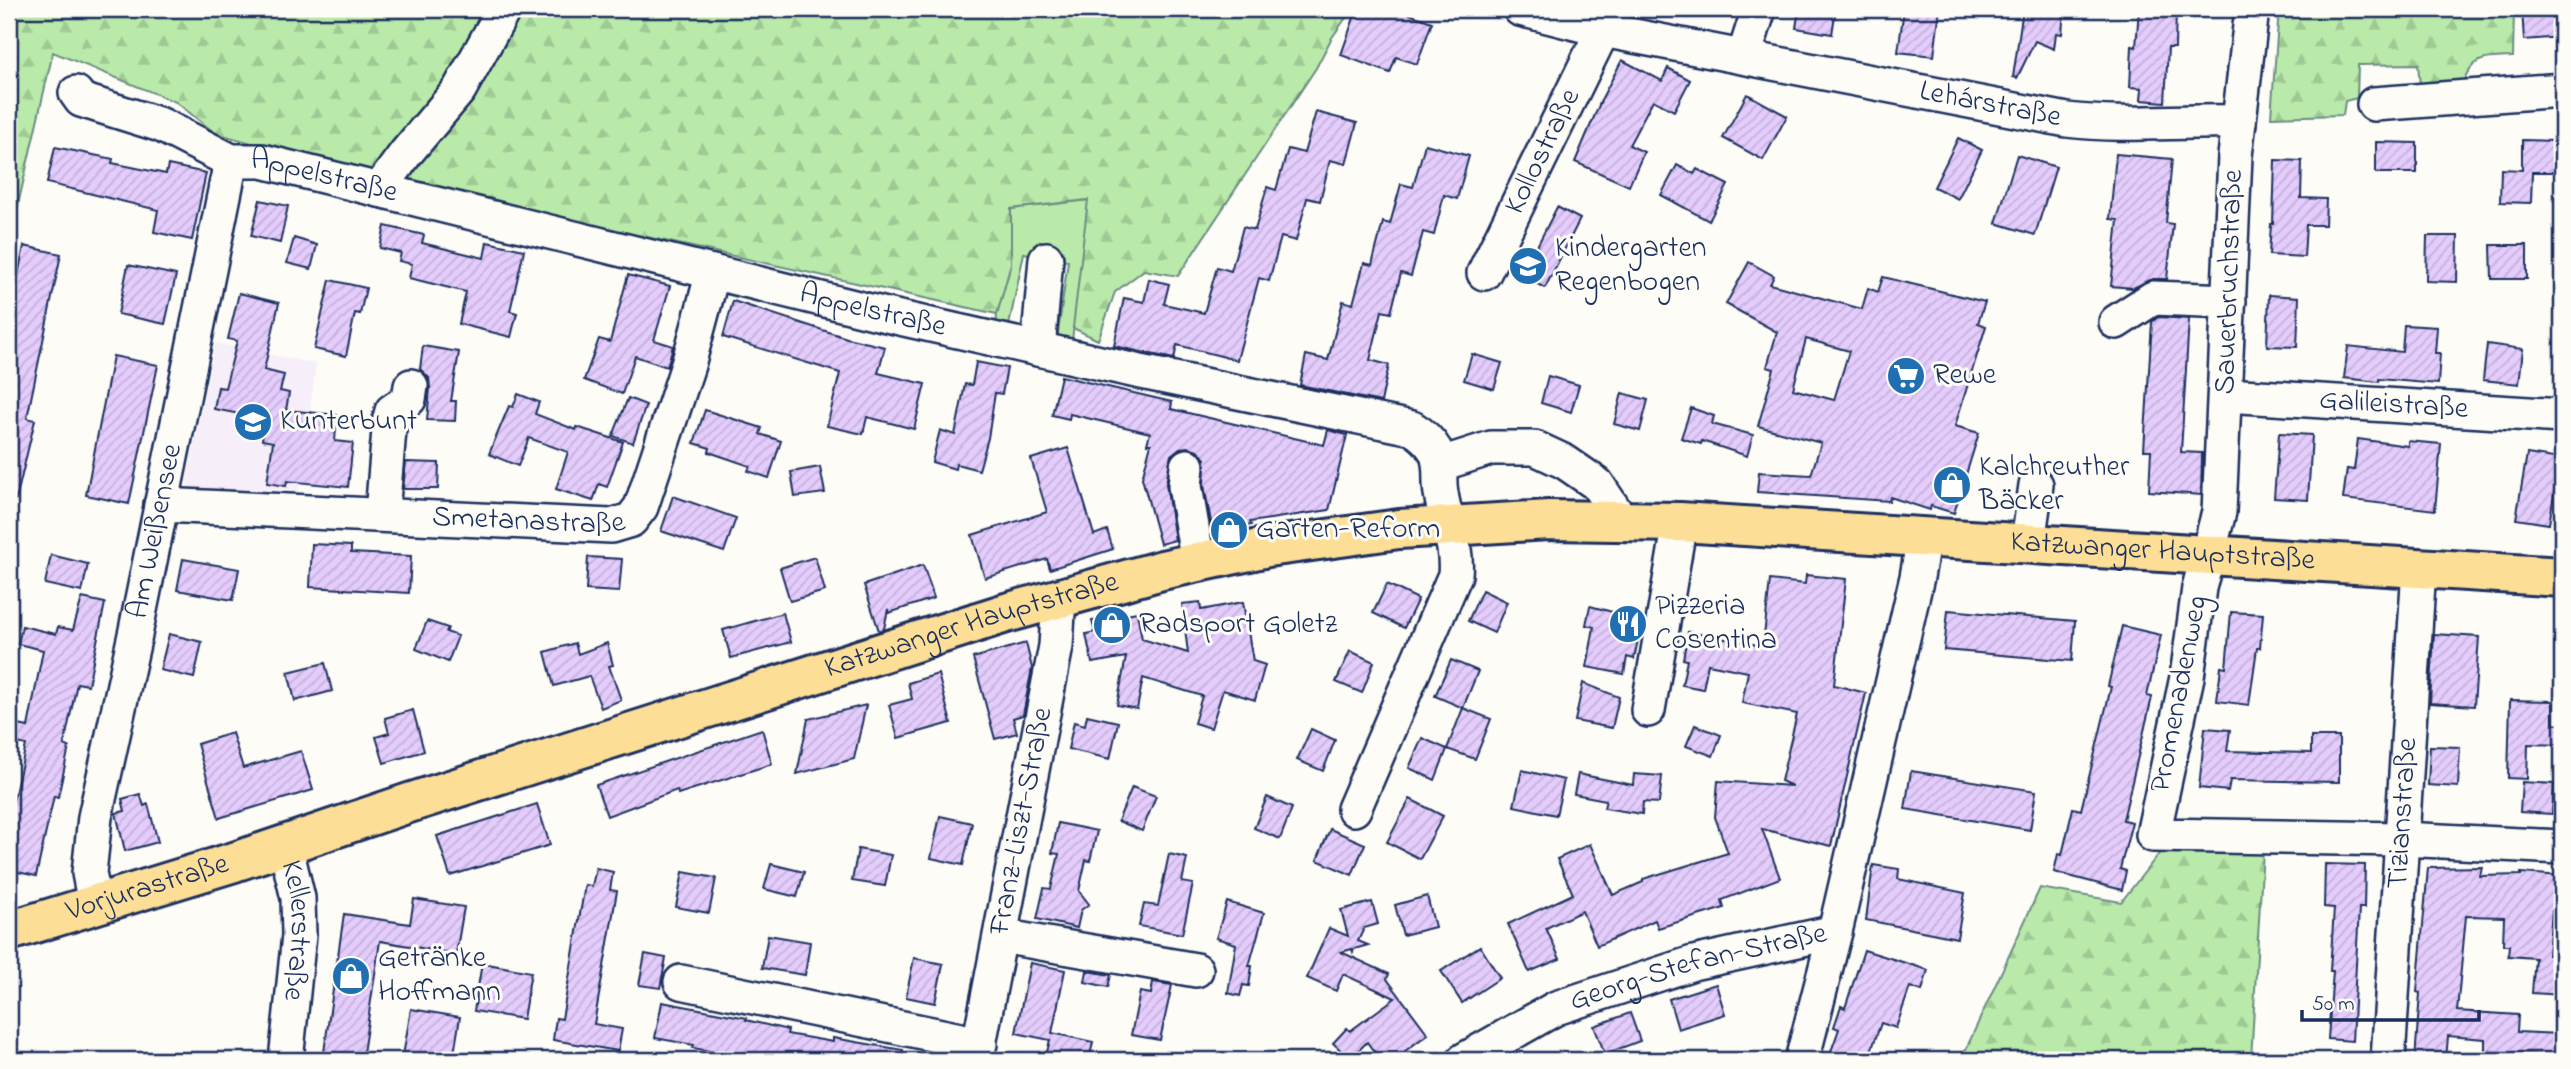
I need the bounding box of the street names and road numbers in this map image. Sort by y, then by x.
street label: Lehárstraße [1916,70,2065,140]
street label: Kollostraße [1494,81,1593,222]
street label: Appelstraße [251,139,402,216]
street label: Sauerbruchstraße [2204,168,2256,395]
street label: Appelstraße [795,272,951,350]
street label: Galileistraße [2318,379,2470,432]
street label: Am Weißensee [117,439,195,623]
street label: Smetanastraße [431,496,631,548]
street label: Katzwanger Hauptstraße [2009,521,2317,584]
street label: Katzwanger Hauptstraße [819,561,1124,691]
street label: Promenadenweg [2139,592,2221,796]
street label: Franz-Liszt-Straße [978,703,1066,940]
street label: Tizianstraße [2377,736,2430,891]
street label: Vorjurastraße [60,843,235,934]
street label: Kellerstraße [268,856,321,1003]
street label: Georg-Stefan-Straße [1564,912,1832,1024]

